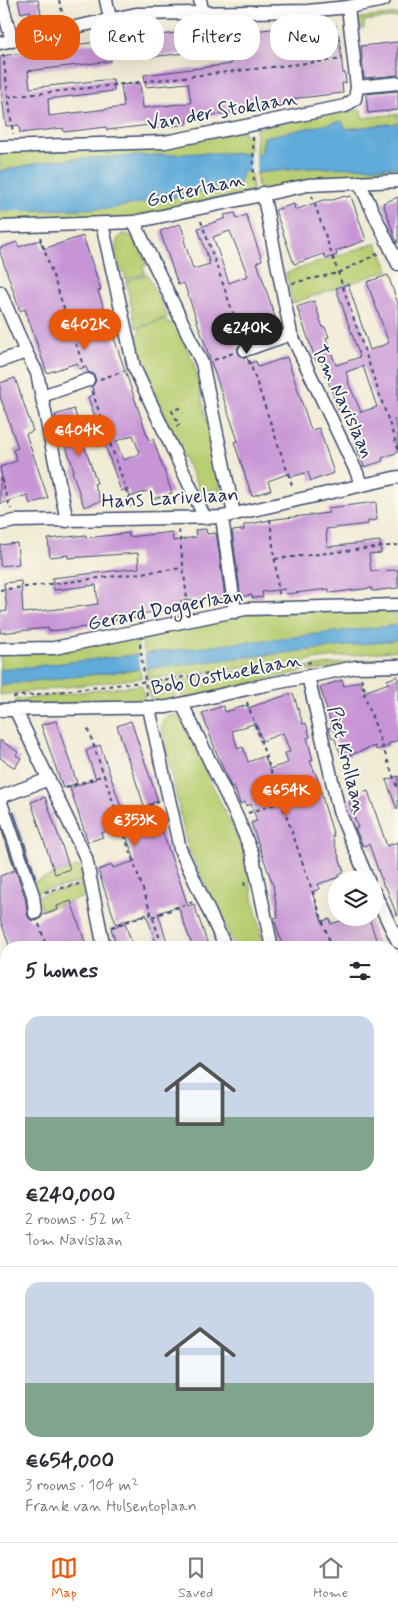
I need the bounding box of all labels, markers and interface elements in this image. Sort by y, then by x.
chip: Buy [15,15,80,60]
chip: Rent [90,15,164,60]
chip: Filters [174,15,260,60]
chip: New [270,15,338,60]
street label: Van der Stoklaan [145,85,300,138]
street label: Gorterlaan [144,166,247,215]
pin: €402K [50,308,120,351]
pin: €240K [212,312,282,355]
text: €402K [60,314,110,335]
text: €240K [223,318,271,339]
street label: Tom Navislaan [305,341,381,462]
pin: €404K [44,414,114,457]
text: €404K [54,420,104,441]
street label: Hans Larivelaan [101,481,239,516]
street label: Gerard Doggerlaan [85,581,245,639]
street label: Bob Oosthoeklaan [149,647,304,702]
street label: Piet Krollaan [320,703,373,818]
pin: €654K [251,774,321,817]
text: €654K [262,780,310,801]
pin: €353K [100,804,170,847]
text: €353K [113,810,157,831]
map controls [328,871,383,926]
button: layers [328,871,383,926]
text: 5 homes [25,957,98,985]
icon: filters [346,957,374,985]
icon: home [155,1049,245,1139]
text: €240,000 [25,1181,115,1209]
text: 2 rooms · 52 m² [25,1209,131,1230]
text: Tom Navislaan [25,1230,122,1251]
icon: home [155,1314,245,1404]
text: €654,000 [25,1447,114,1475]
text: 3 rooms · 104 m² [25,1475,138,1496]
text: Frank van Hulsentoplaan [25,1496,197,1517]
tab: Map [50,1554,78,1602]
tab: Saved [178,1554,213,1602]
tab: Home [313,1554,348,1602]

